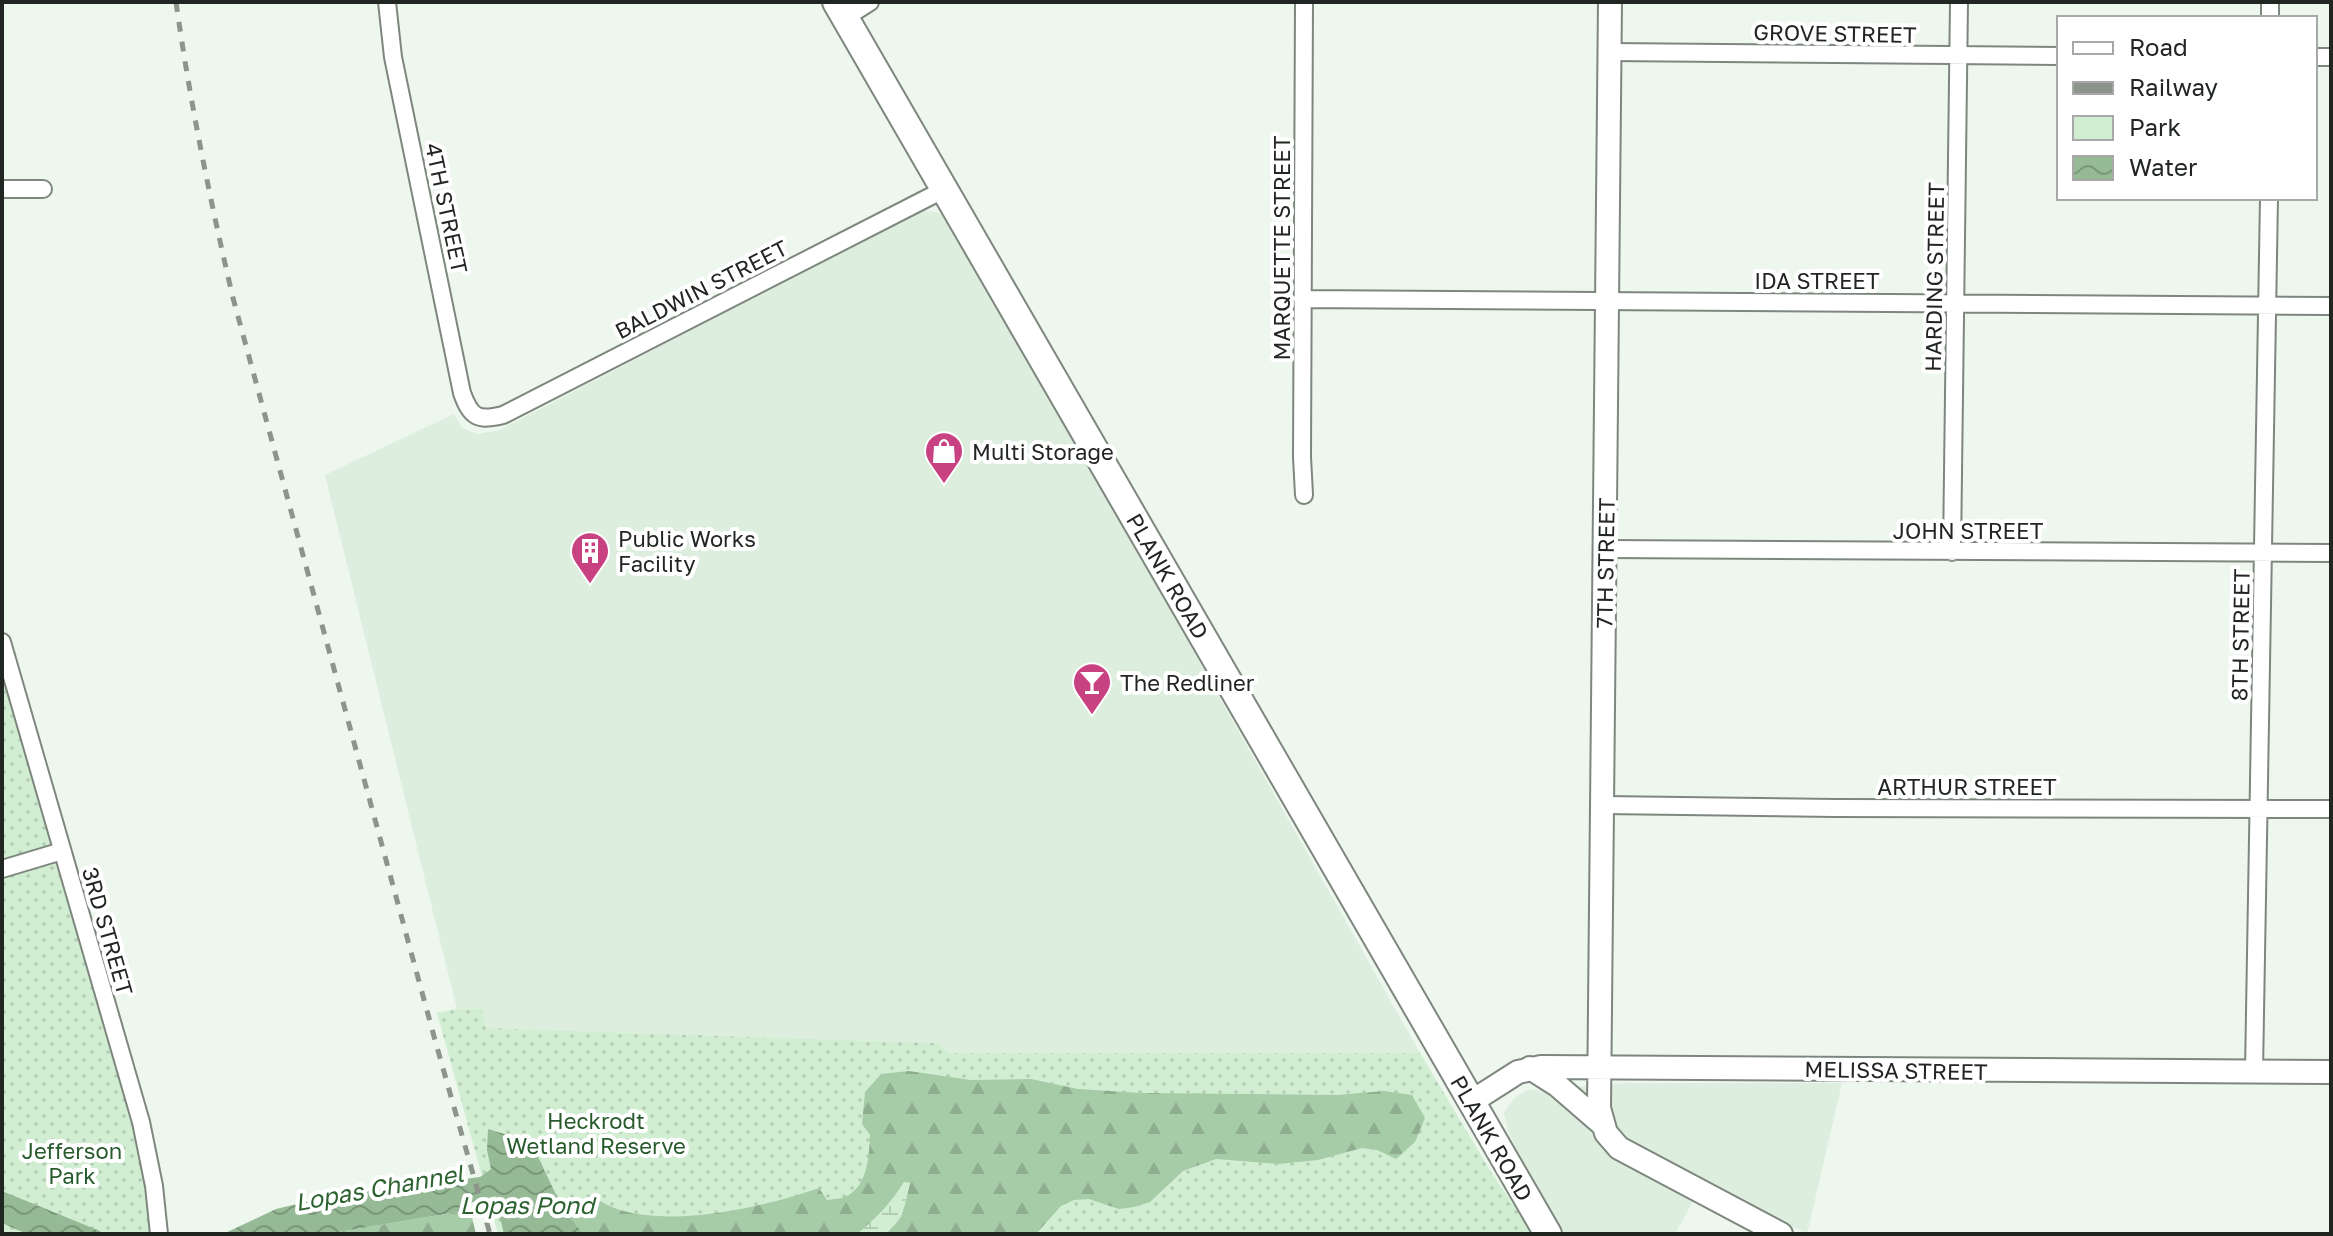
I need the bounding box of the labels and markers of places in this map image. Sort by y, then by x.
shop icon: Multi Storage [923,430,965,485]
place label: Multi Storage [972,438,1114,465]
place label: Public Works Facility [618,525,756,577]
building icon: Public Works Facility [569,530,611,585]
bar icon: The Redliner [1071,661,1113,716]
place label: The Redliner [1120,669,1255,696]

